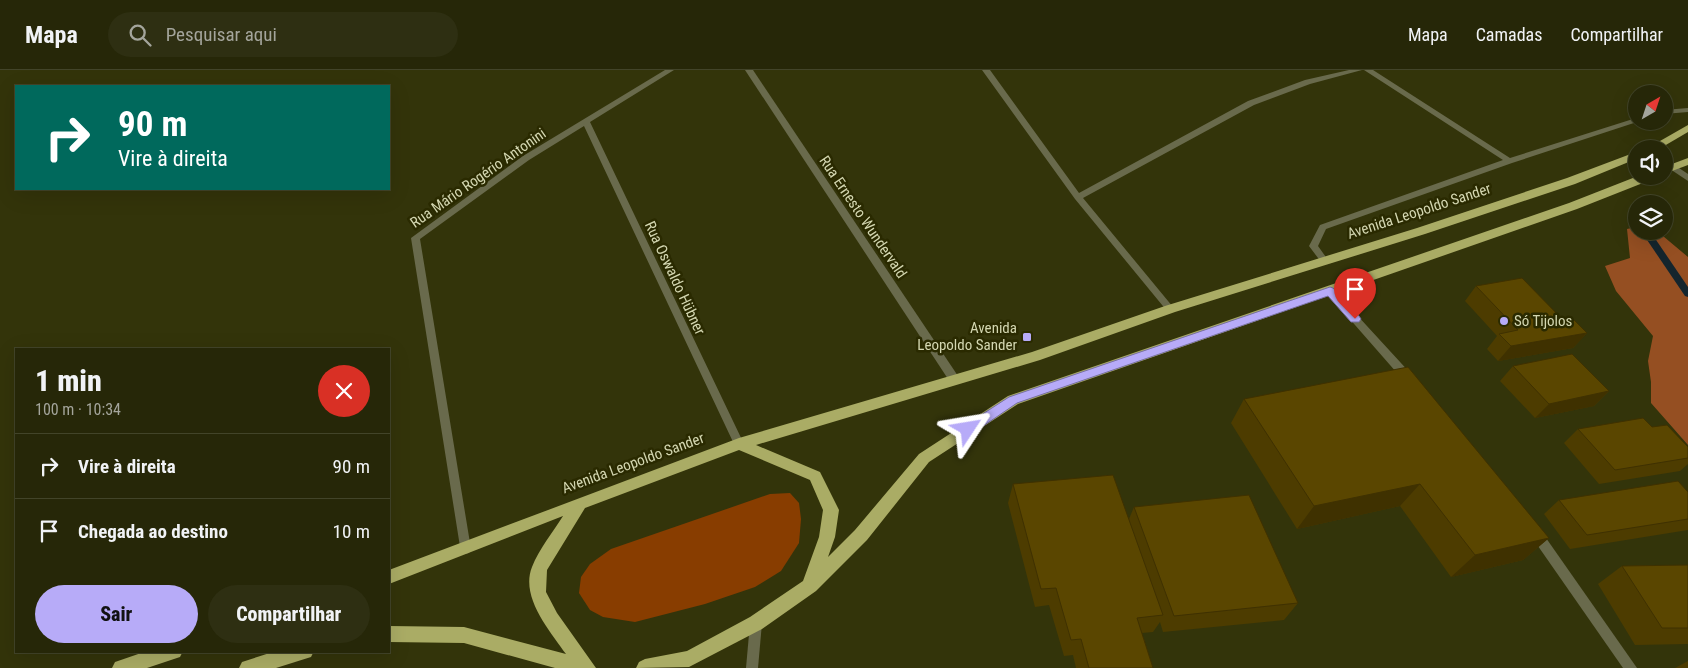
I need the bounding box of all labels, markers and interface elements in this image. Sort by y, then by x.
search box [108,12,458,57]
text: Mapa [25,21,78,49]
icon: search [126,21,154,49]
text: Pesquisar aqui [166,23,277,46]
text: Mapa [1408,24,1448,45]
text: Camadas [1476,24,1542,45]
text: Compartilhar [1570,24,1663,45]
north arrow [1628,85,1672,130]
map controls [1628,85,1673,240]
text: 90 m [118,104,187,145]
icon: right [35,105,100,170]
street label: Rua Mário Rogério Antonini [407,124,549,232]
button: sound [1628,140,1673,185]
text: Vire à direita [118,146,228,171]
street label: Rua Ernesto Wundervald [815,152,911,282]
street label: Avenida Leopoldo Sander [1345,179,1494,243]
button: layers [1628,195,1673,240]
street label: Rua Oswaldo Hübner [641,218,709,338]
pin [1334,268,1376,319]
icon: arrive [1341,275,1369,303]
place label: Só Tijolos [1514,312,1573,330]
marker: Só Tijolos [1498,315,1510,327]
place label: Avenida Leopoldo Sander [917,319,1017,354]
marker: Avenida Leopoldo Sander [1021,331,1033,343]
text: 1 min [35,363,102,398]
button: close [318,365,370,417]
text: 100 m · 10:34 [35,400,121,419]
position arrow [941,402,993,454]
street label: Avenida Leopoldo Sander [559,429,707,497]
icon: right [35,452,63,480]
text: Vire à direita [78,455,176,478]
text: 90 m [333,455,370,478]
icon: arrive [35,517,63,545]
text: Chegada ao destino [78,520,228,543]
text: 10 m [333,520,370,543]
button: Sair [35,585,198,643]
button: Compartilhar [208,585,370,643]

